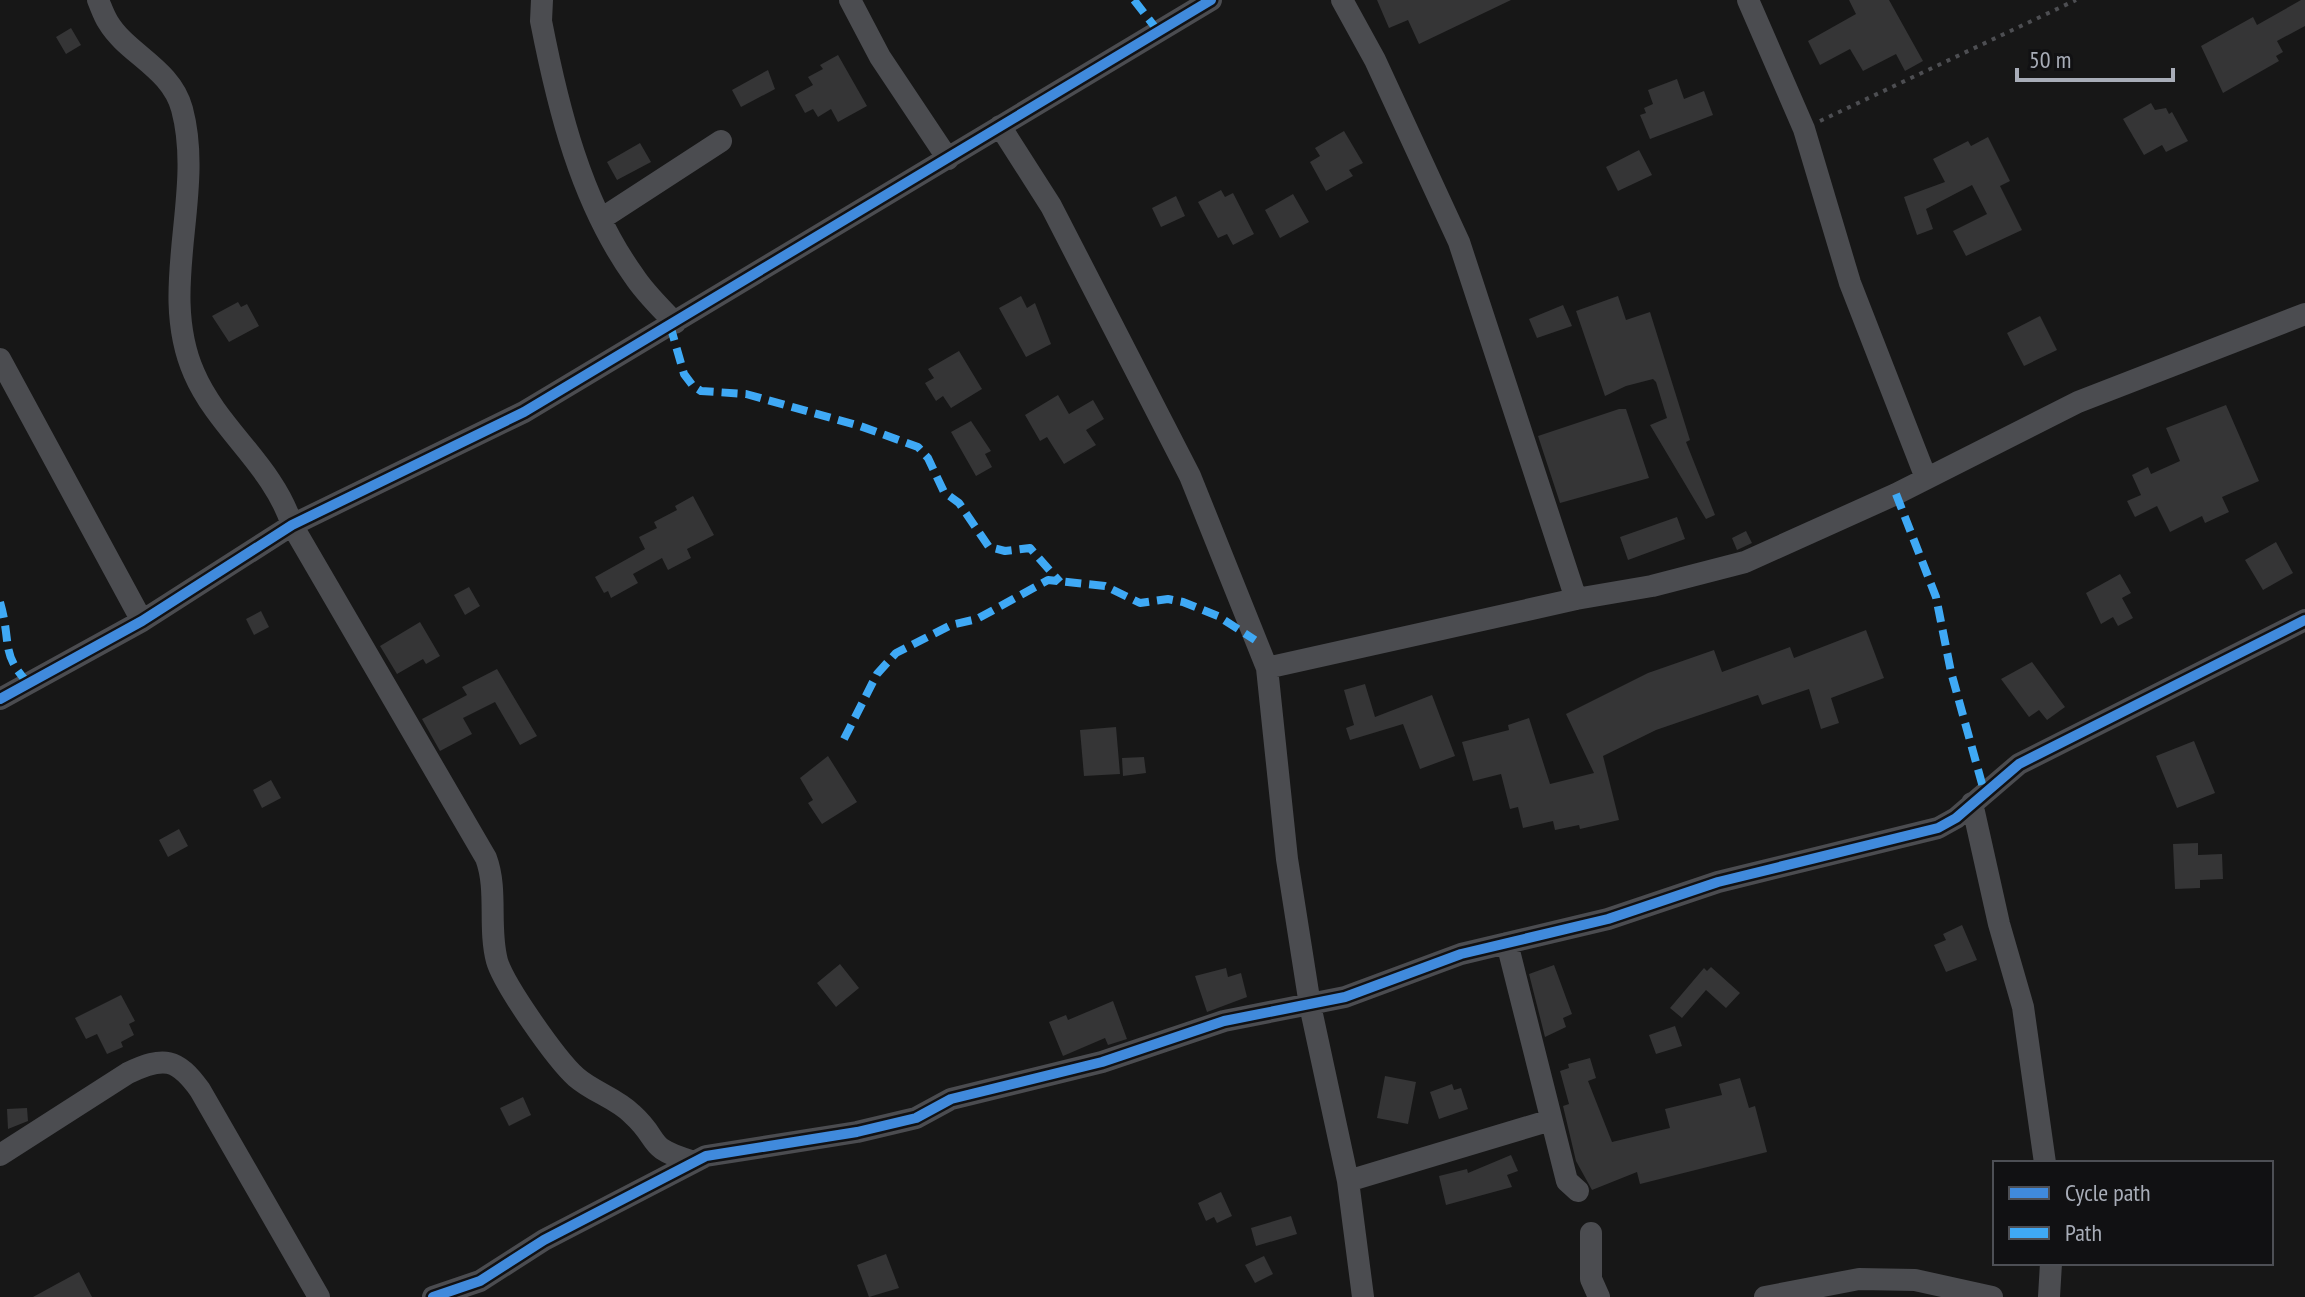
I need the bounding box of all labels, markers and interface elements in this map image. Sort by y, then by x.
scale bar [2017,32,2173,82]
text: 50 m [2029,44,2071,75]
legend [1993,1161,2273,1265]
text: Cycle path [2065,1177,2151,1208]
text: Path [2065,1217,2102,1248]

